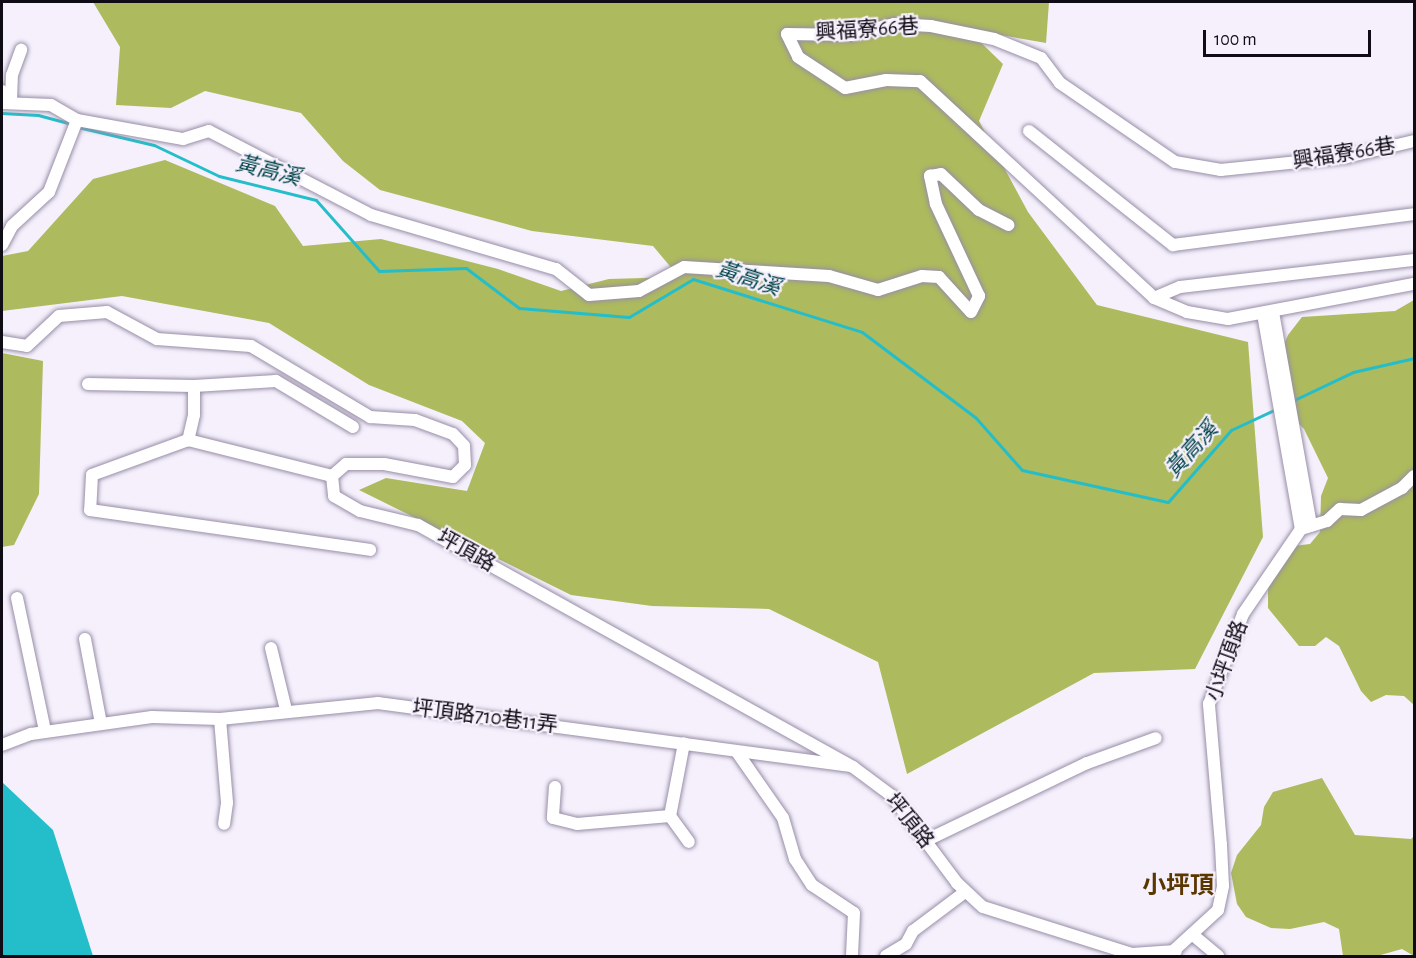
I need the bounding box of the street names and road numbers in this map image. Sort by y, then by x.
street label: 興福寮66巷 [814,14,920,46]
street label: 興福寮66巷 [1291,133,1397,175]
street label: 坪頂路 [432,525,500,577]
street label: 小坪頂路 [1201,617,1253,705]
street label: 坪頂路710巷11弄 [411,696,559,738]
street label: 坪頂路 [879,789,939,853]

